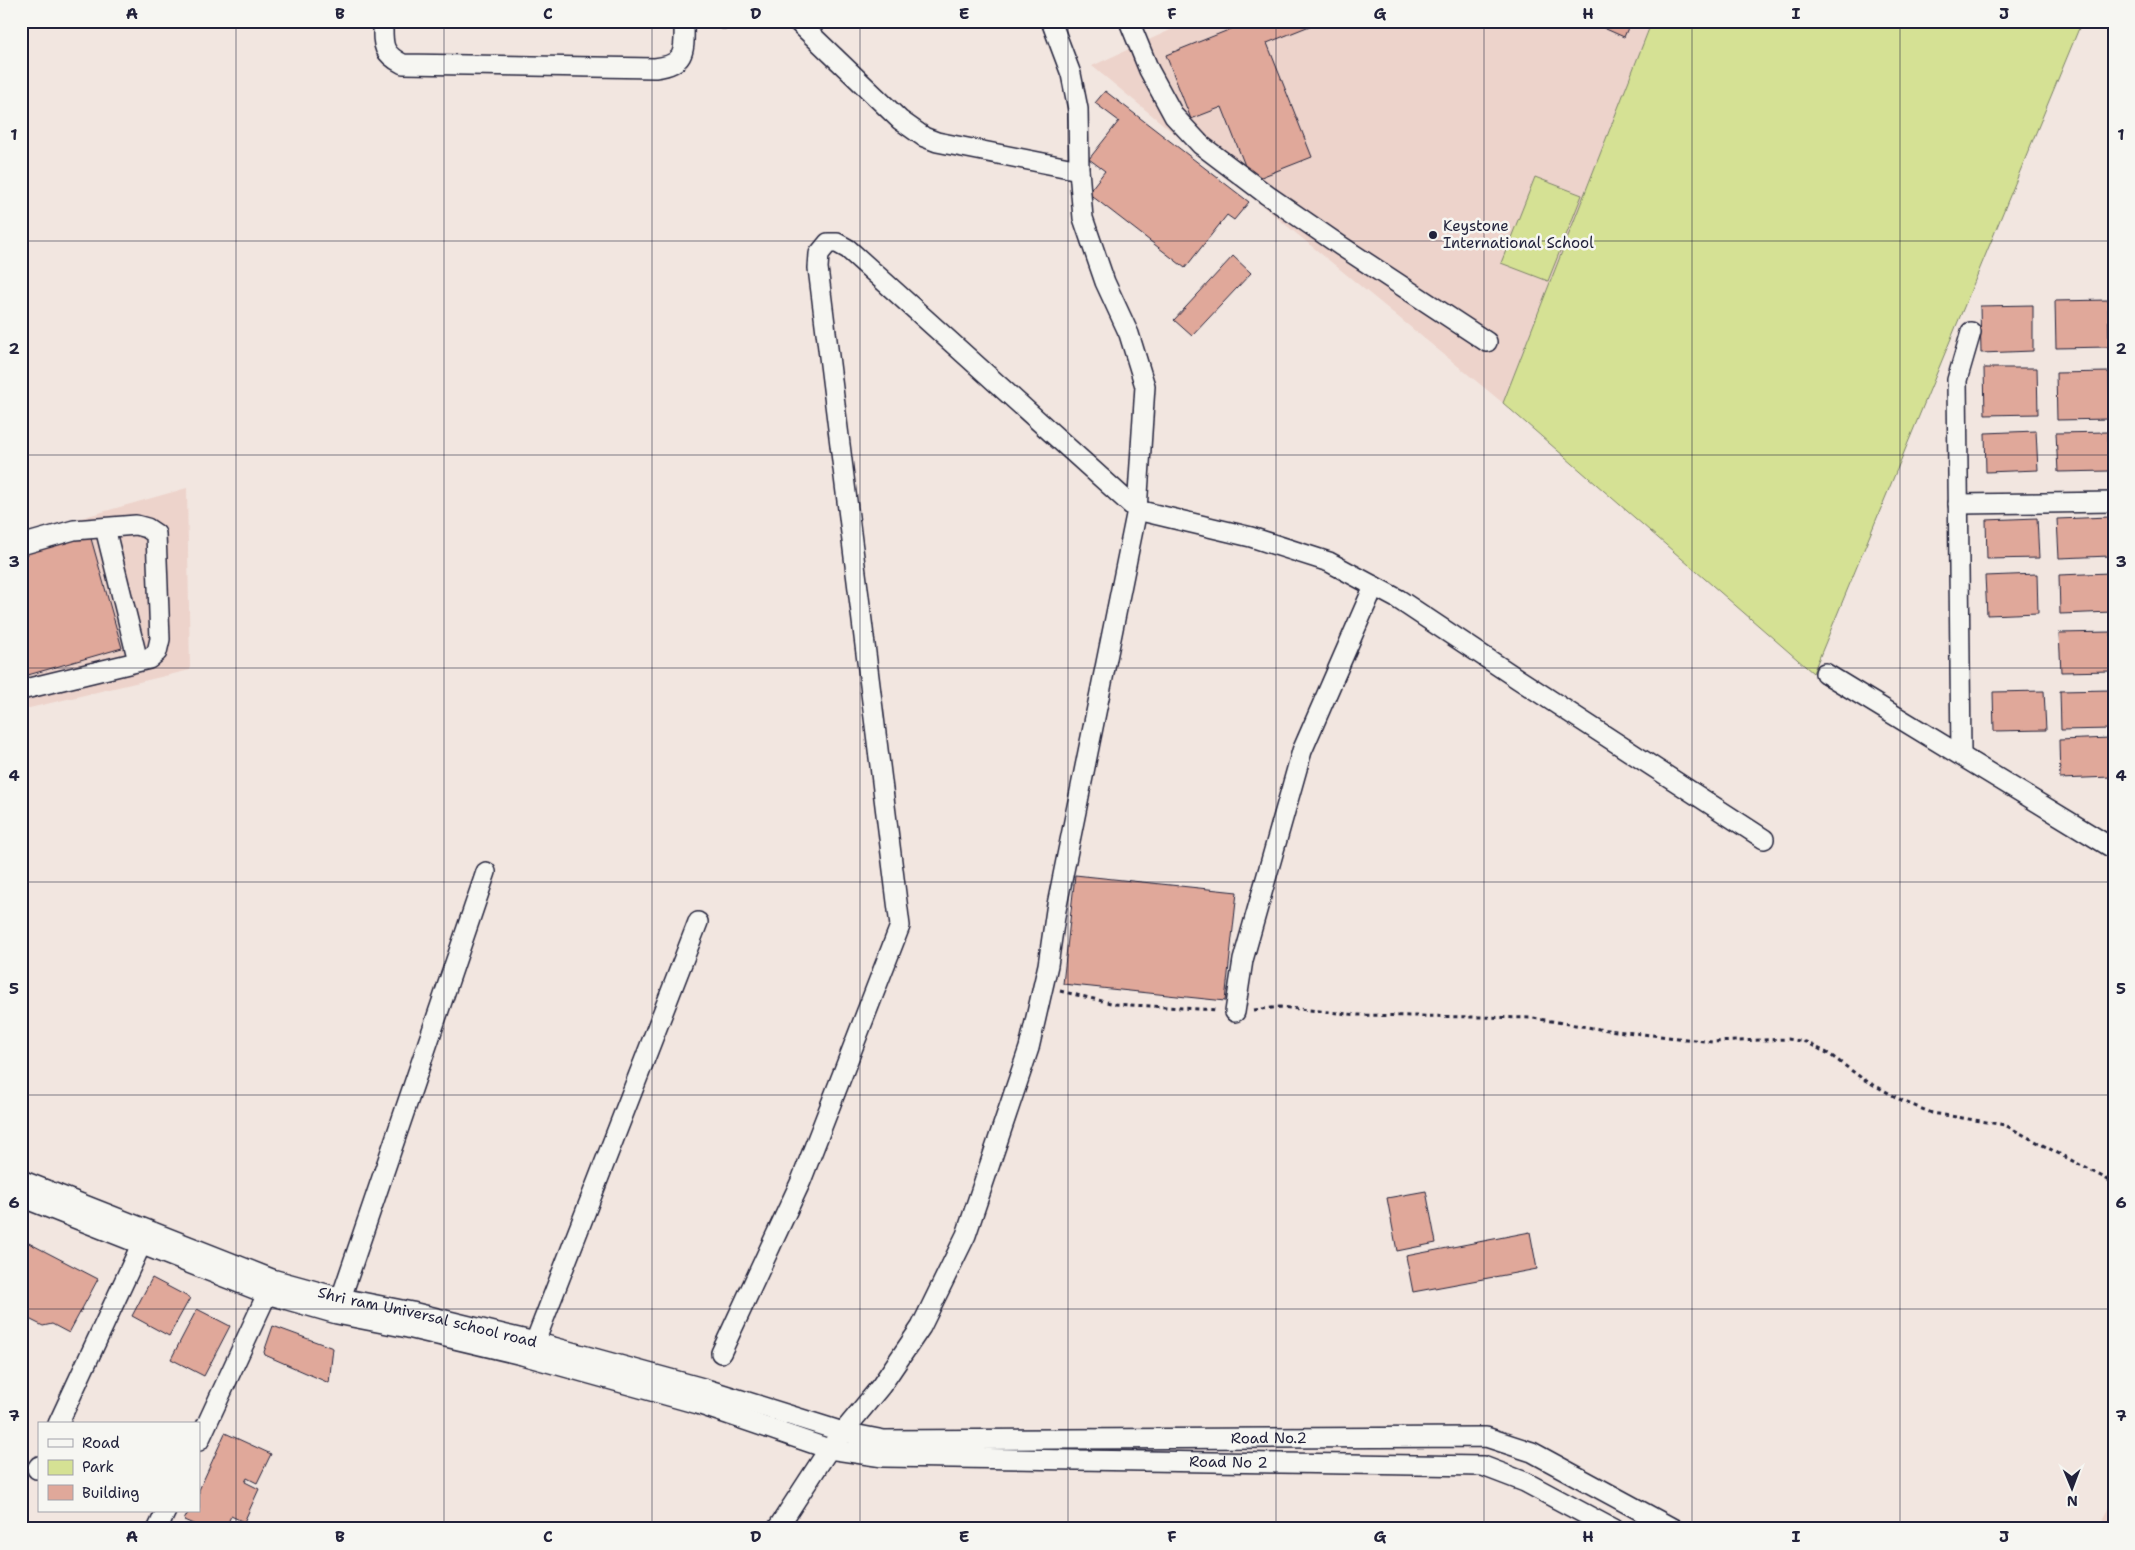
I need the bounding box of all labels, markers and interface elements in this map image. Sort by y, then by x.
text: A [126,3,138,24]
text: B [335,3,345,24]
text: C [543,3,553,24]
text: D [750,3,762,24]
text: E [959,3,969,24]
text: F [1167,3,1177,24]
text: G [1374,3,1387,24]
text: H [1582,3,1594,24]
text: I [1792,3,1801,24]
text: J [1999,3,2009,24]
text: 1 [10,124,18,145]
text: 1 [2117,124,2125,145]
place label: Keystone International School [1443,216,1594,253]
marker: Keystone International School [1427,229,1439,241]
text: 2 [8,338,20,359]
text: 2 [2115,338,2127,359]
text: 3 [8,551,20,572]
text: 3 [2115,551,2127,572]
text: 4 [8,765,20,786]
text: 4 [2115,765,2127,786]
text: 5 [9,978,19,999]
text: 5 [2116,978,2126,999]
text: 6 [8,1192,20,1213]
text: 6 [2115,1192,2127,1213]
street label: Shri ram Universal school road [316,1282,540,1352]
text: 7 [8,1405,20,1426]
text: 7 [2115,1405,2127,1426]
legend [38,1422,200,1512]
street label: Road No.2 [1231,1428,1307,1448]
text: Road [82,1433,120,1453]
street label: Road No 2 [1189,1452,1268,1473]
text: Park [82,1457,114,1477]
north arrow [2048,1462,2098,1512]
text: Building [82,1483,139,1503]
text: N [2067,1492,2078,1510]
text: A [126,1526,138,1547]
text: B [335,1526,345,1547]
text: C [543,1526,553,1547]
text: D [750,1526,762,1547]
text: E [959,1526,969,1547]
text: F [1167,1526,1177,1547]
text: G [1374,1526,1387,1547]
text: H [1582,1526,1594,1547]
text: I [1792,1526,1801,1547]
text: J [1999,1526,2009,1547]

